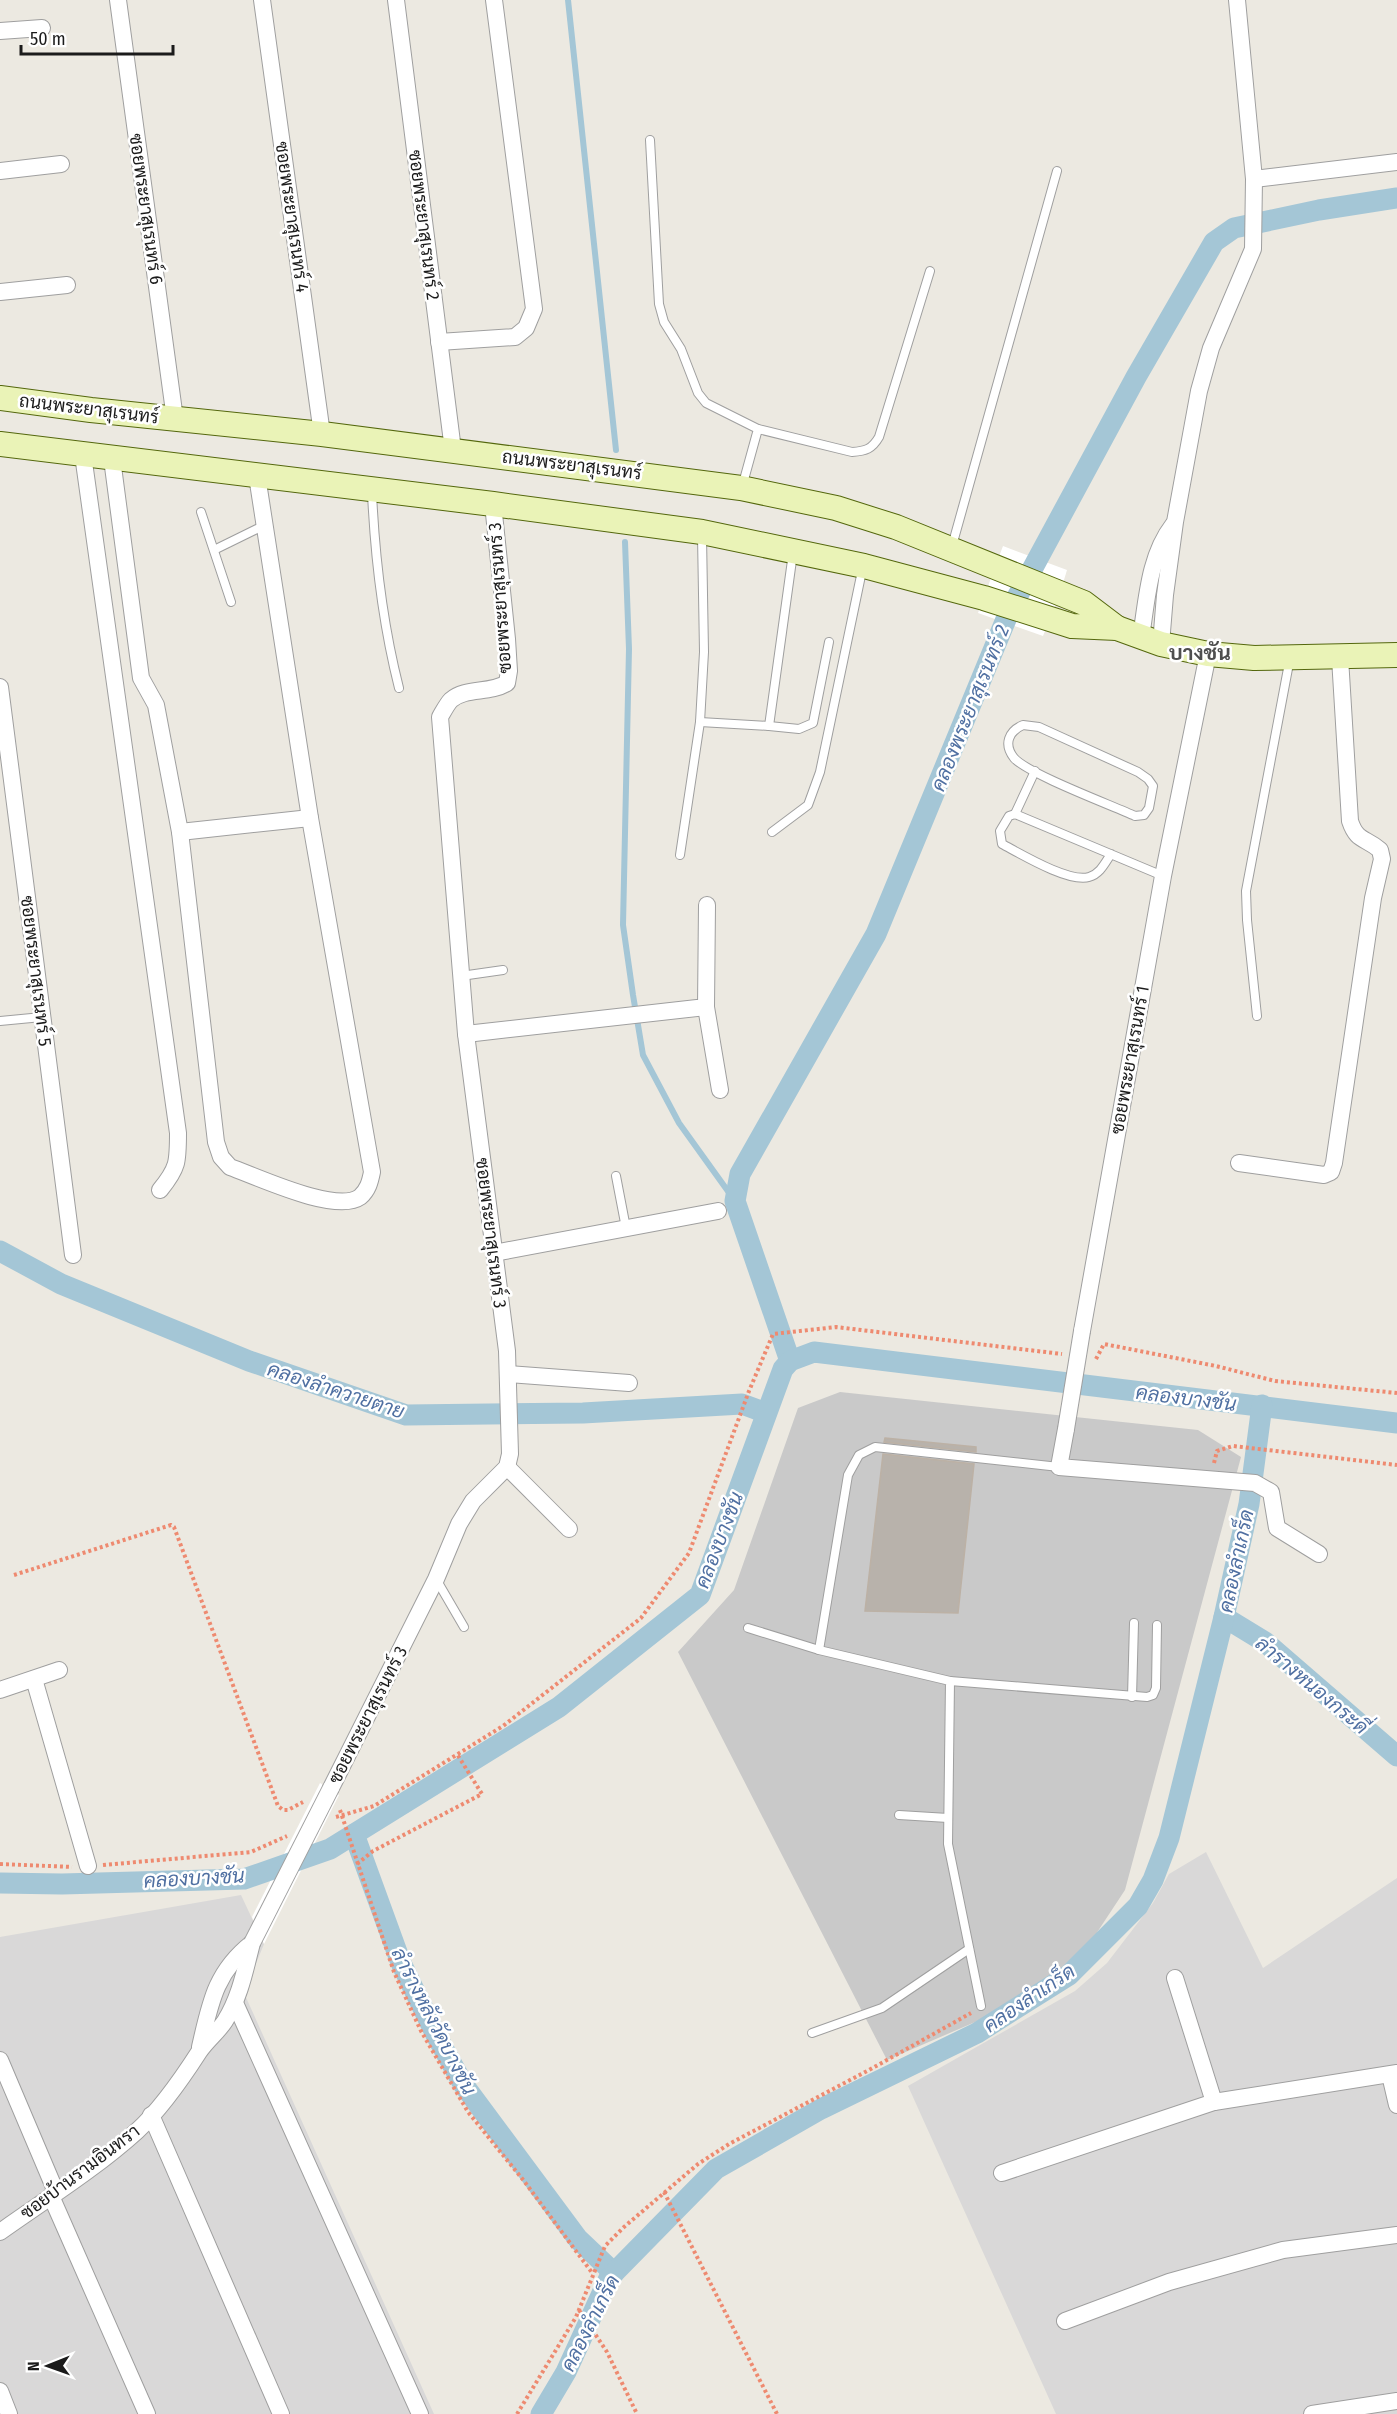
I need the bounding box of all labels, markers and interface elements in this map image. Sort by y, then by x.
scale bar [21,18,172,56]
text: 50 m [30,28,66,50]
street label: ซอยพระยาสุเรนทร์ 6 [124,132,169,286]
street label: ซอยพระยาสุเรนทร์ 4 [270,140,315,294]
street label: ซอยพระยาสุเรนทร์ 2 [403,148,446,302]
street label: ถนนพระยาสุเรนทร์ [18,388,161,430]
street label: ถนนพระยาสุเรนทร์ [501,444,644,486]
street label: ซอยพระยาสุเรนทร์ 3 [482,522,517,674]
water label: คลองพระยาสุเรนทร์ 2 [924,621,1016,795]
district label: บางชัน [1169,640,1231,666]
street label: ซอยพระยาสุเรนทร์ 5 [15,894,58,1048]
street label: ซอยพระยาสุเรนทร์ 1 [1104,984,1155,1136]
street label: ซอยพระยาสุเรนทร์ 3 [470,1156,513,1310]
water label: คลองลำควายตาย [265,1357,408,1424]
water label: คลองบางชัน [1134,1380,1238,1416]
water label: คลองบางชัน [690,1488,748,1591]
water label: คลองลำเกร็ด [1210,1507,1259,1615]
water label: ลำรางหนองกระดี่ [1251,1627,1378,1740]
street label: ซอยพระยาสุเรนทร์ 3 [322,1642,413,1788]
water label: คลองบางชัน [143,1863,245,1893]
water label: ลำรางหลังวัดบางชัน [387,1943,482,2099]
water label: คลองลำเกร็ด [977,1956,1079,2037]
street label: ซอยบ้านรามอินทรา [15,2119,144,2224]
water label: คลองลำเกร็ด [553,2269,625,2375]
north arrow [18,2336,78,2396]
text: N [24,2361,43,2371]

